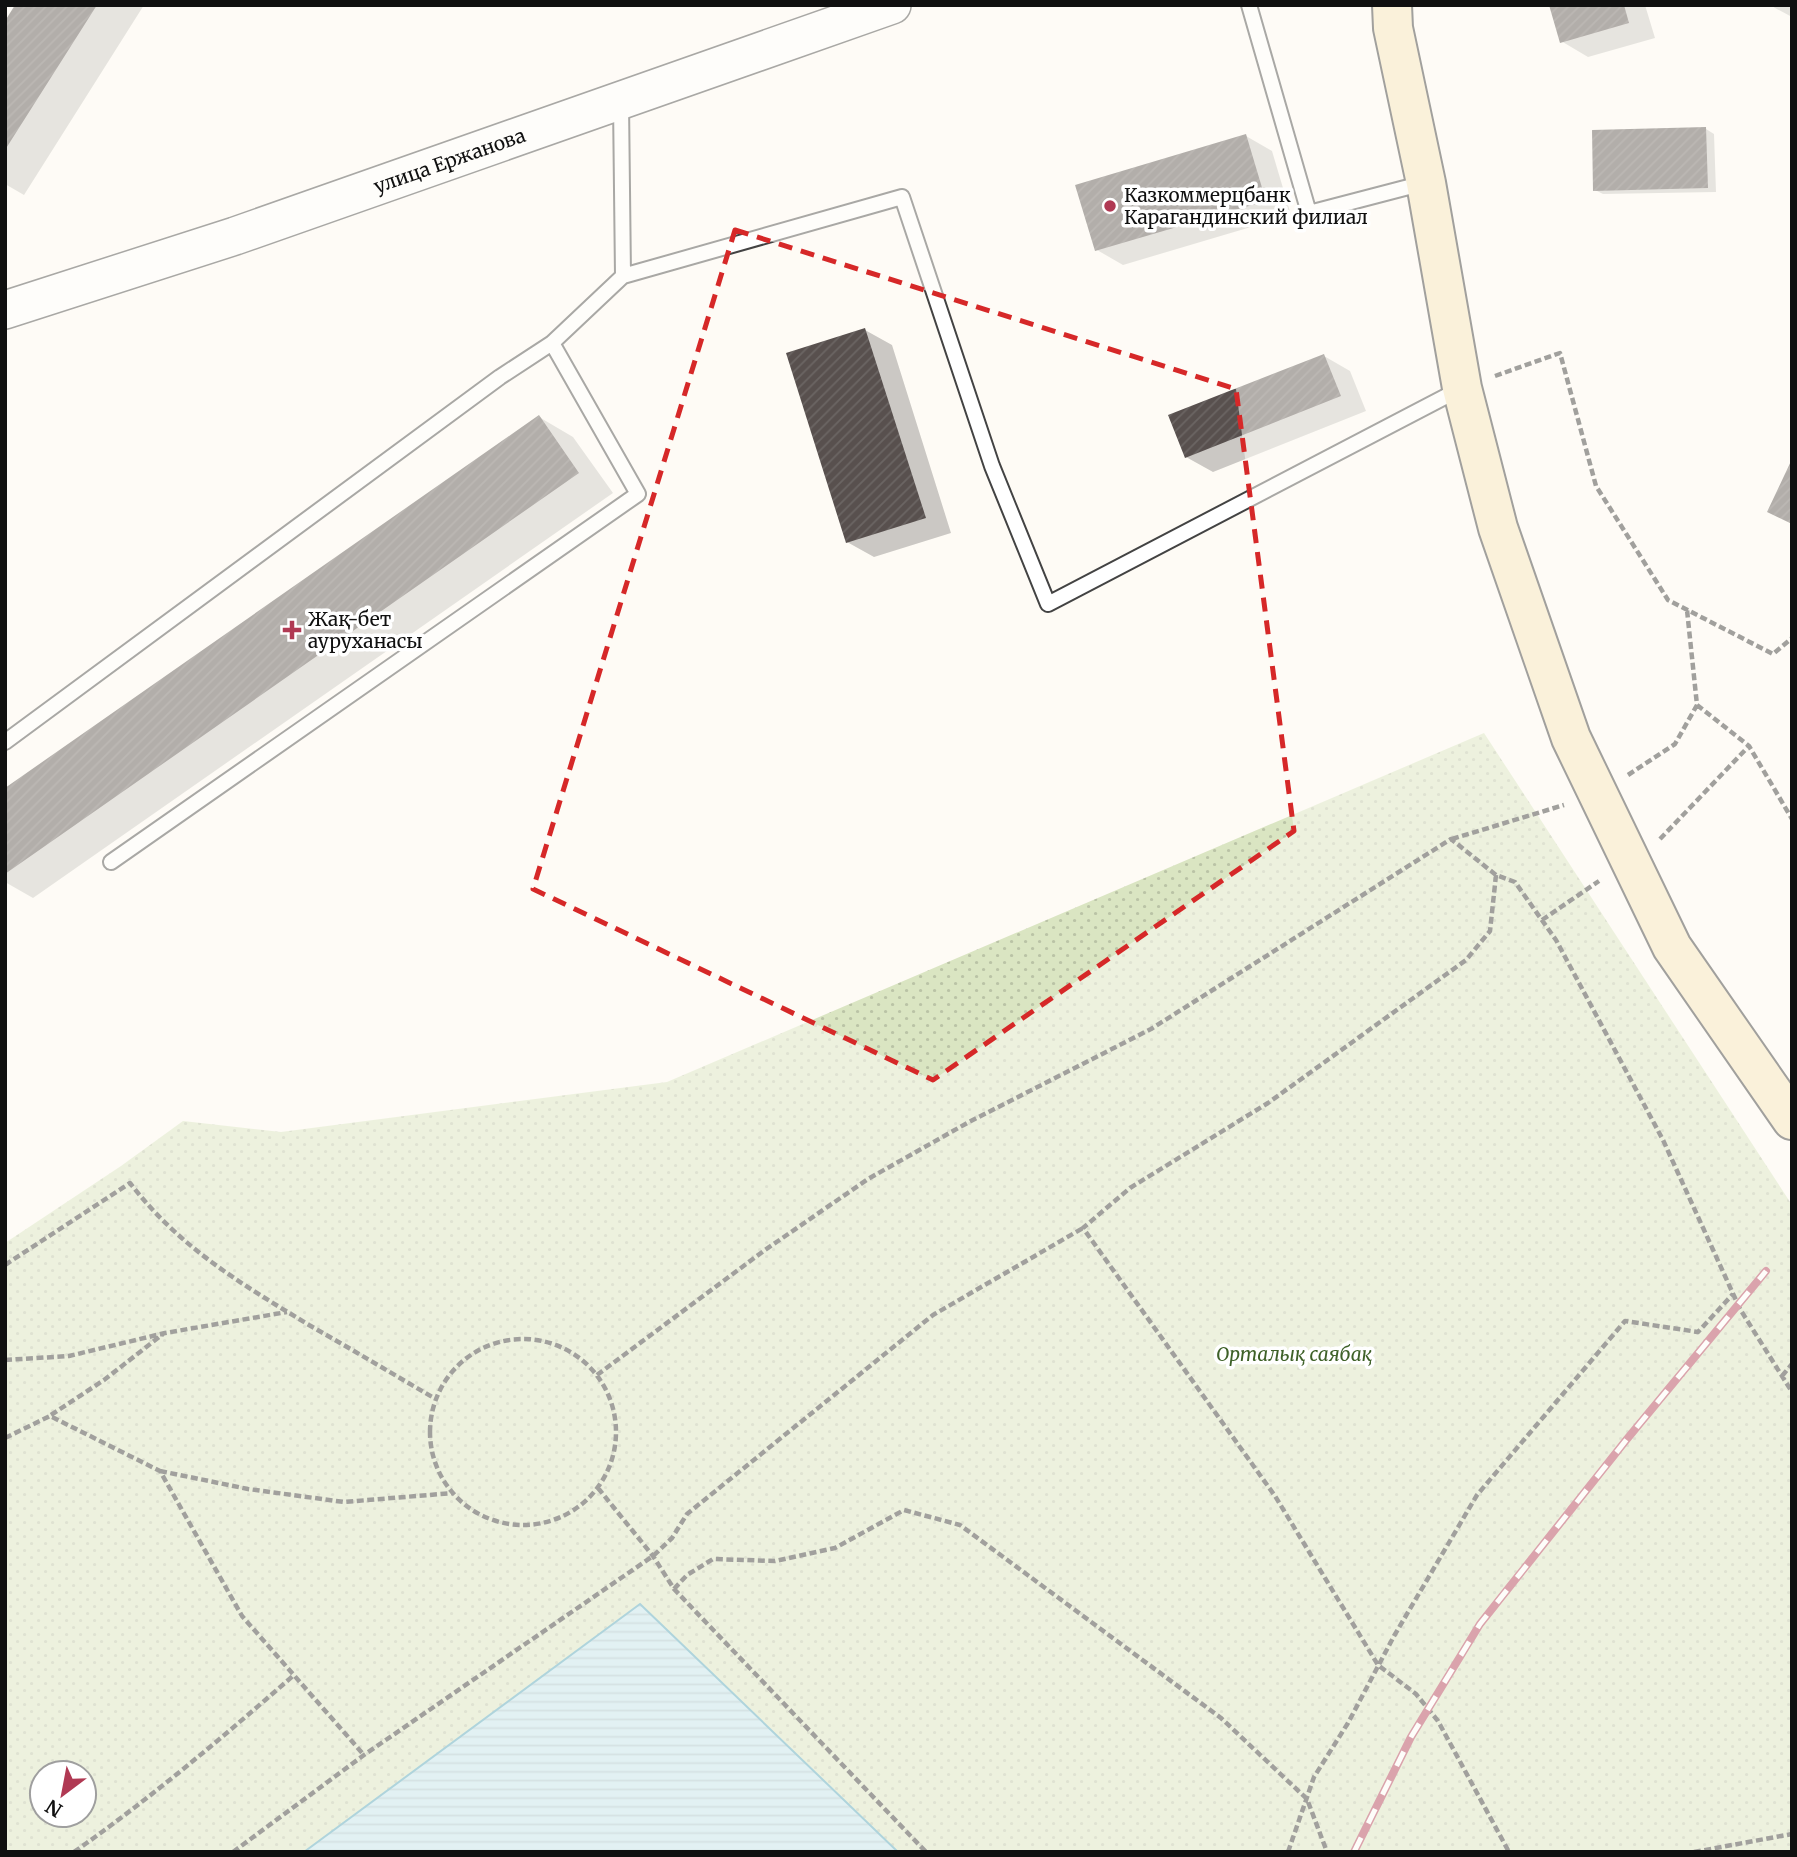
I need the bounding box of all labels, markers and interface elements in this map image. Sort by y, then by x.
street label: улица Ержанова [370,123,529,198]
place label: Казкоммерцбанк Карагандинский филиал [1124,183,1368,229]
marker: Казкоммерцбанк Карагандинский филиал [1102,198,1118,214]
place label: Жақ-бет ауруханасы [308,607,423,653]
marker: Жақ-бет ауруханасы [282,620,302,640]
park label: Орталық саябақ [1216,1342,1373,1366]
north arrow [28,1759,98,1829]
text: N [41,1794,67,1823]

